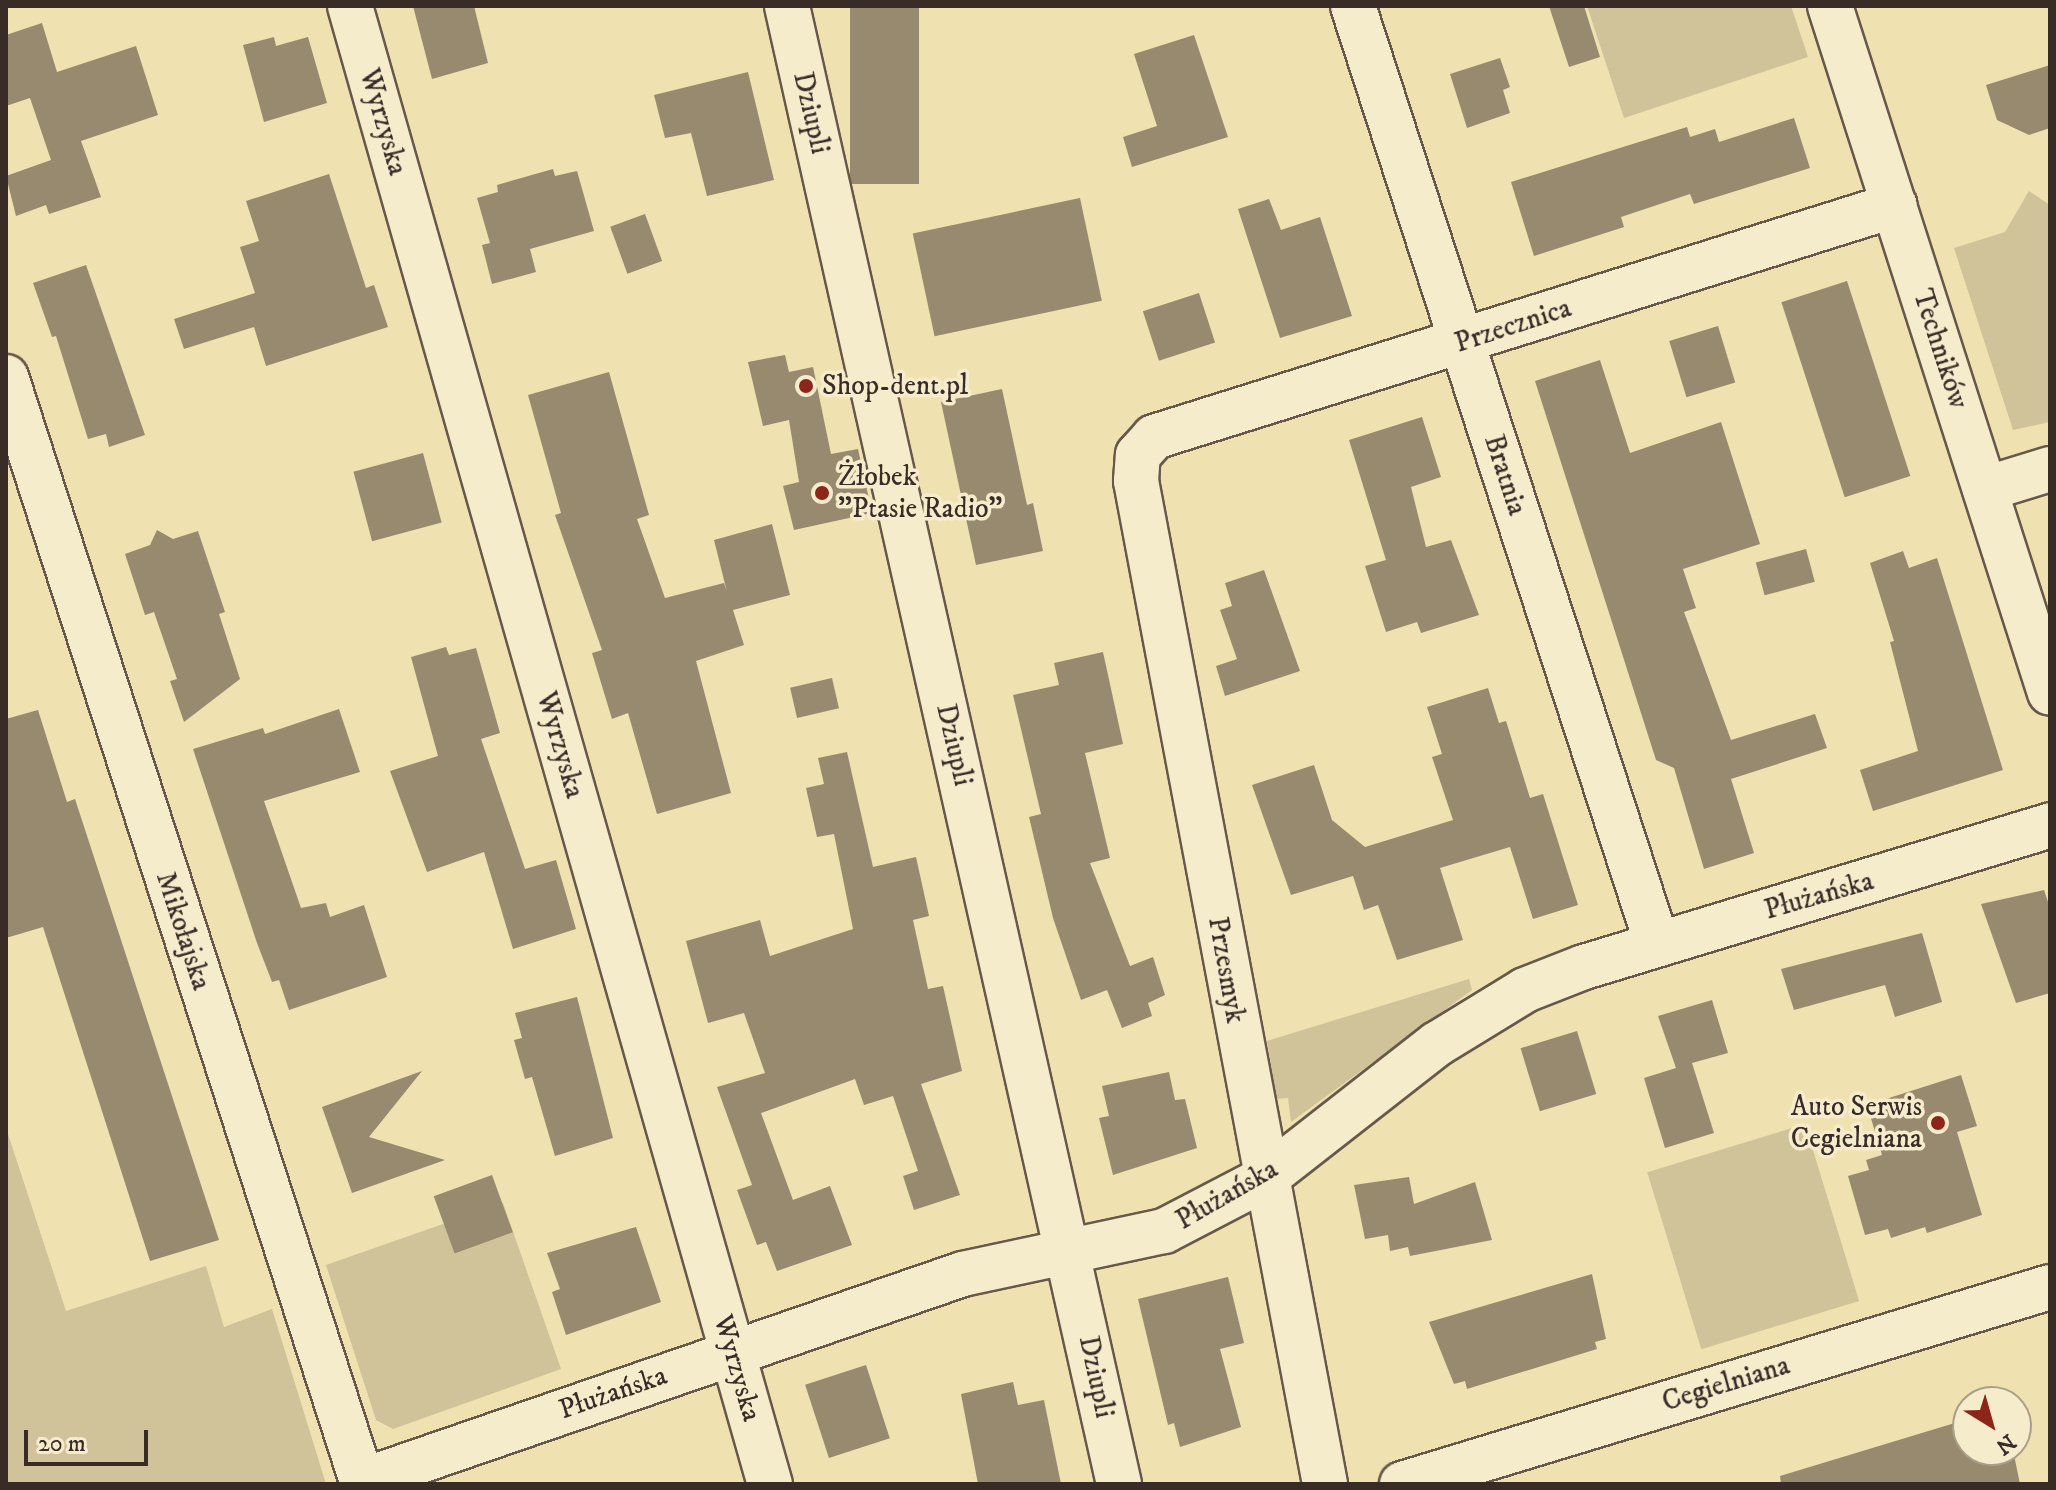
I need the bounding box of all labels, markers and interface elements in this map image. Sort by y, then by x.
street label: Wyrzyska [352,65,414,179]
street label: Dziupli [785,69,837,157]
street label: Techników [1905,285,1975,413]
street label: Przecznica [1451,291,1575,361]
place label: Shop-dent.pl [822,369,968,403]
marker: Shop-dent.pl [797,377,815,395]
street label: Bratnia [1476,431,1534,519]
place label: Żłobek "Ptasie Radio" [838,460,1002,526]
marker: Żłobek "Ptasie Radio" [813,484,831,502]
street label: Wyrzyska [529,688,591,802]
street label: Dziupli [928,701,980,789]
street label: Płużańska [1761,864,1877,928]
street label: Mikołajska [148,868,218,994]
street label: Przesmyk [1200,914,1252,1026]
place label: Auto Serwis Cegielniana [1791,1090,1922,1156]
marker: Auto Serwis Cegielniana [1929,1114,1947,1132]
street label: Płużańska [1170,1152,1284,1238]
street label: Wyrzyska [706,1311,768,1425]
street label: Dziupli [1071,1333,1121,1421]
street label: Cegielniana [1658,1349,1794,1419]
street label: Płużańska [555,1359,671,1427]
north arrow [1952,1386,2032,1466]
scale bar [28,1414,152,1464]
text: N [1990,1428,2021,1460]
text: 20 m [38,1429,86,1459]

